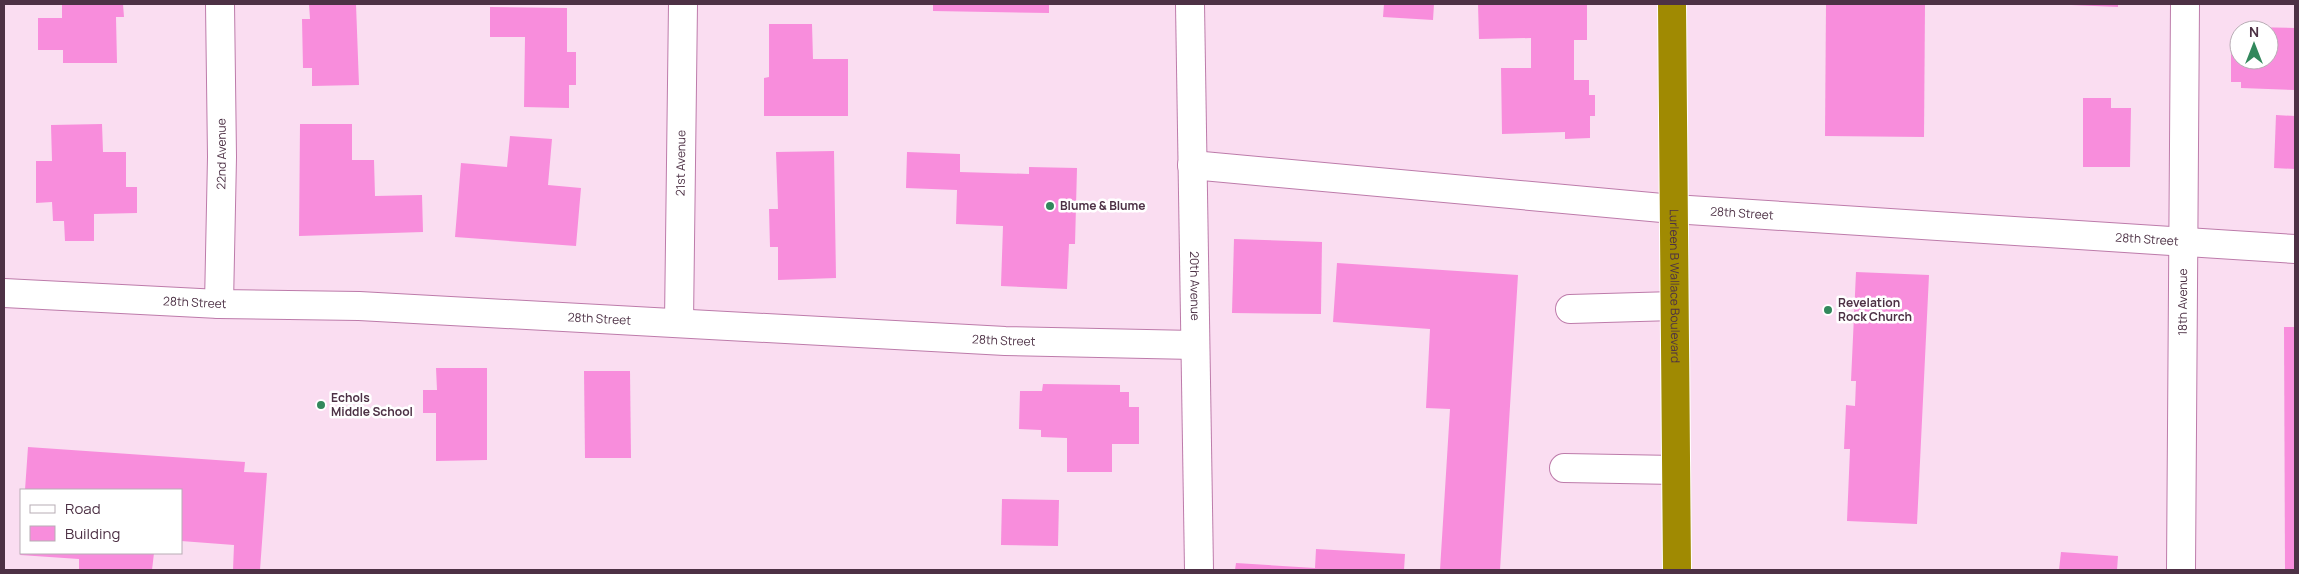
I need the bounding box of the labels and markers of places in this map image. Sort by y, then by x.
place label: Blume & Blume [1060,197,1146,214]
marker: Blume & Blume [1044,200,1056,212]
place label: Revelation Rock Church [1838,294,1912,325]
marker: Revelation Rock Church [1822,304,1834,316]
place label: Echols Middle School [331,389,413,420]
marker: Echols Middle School [315,399,327,411]

